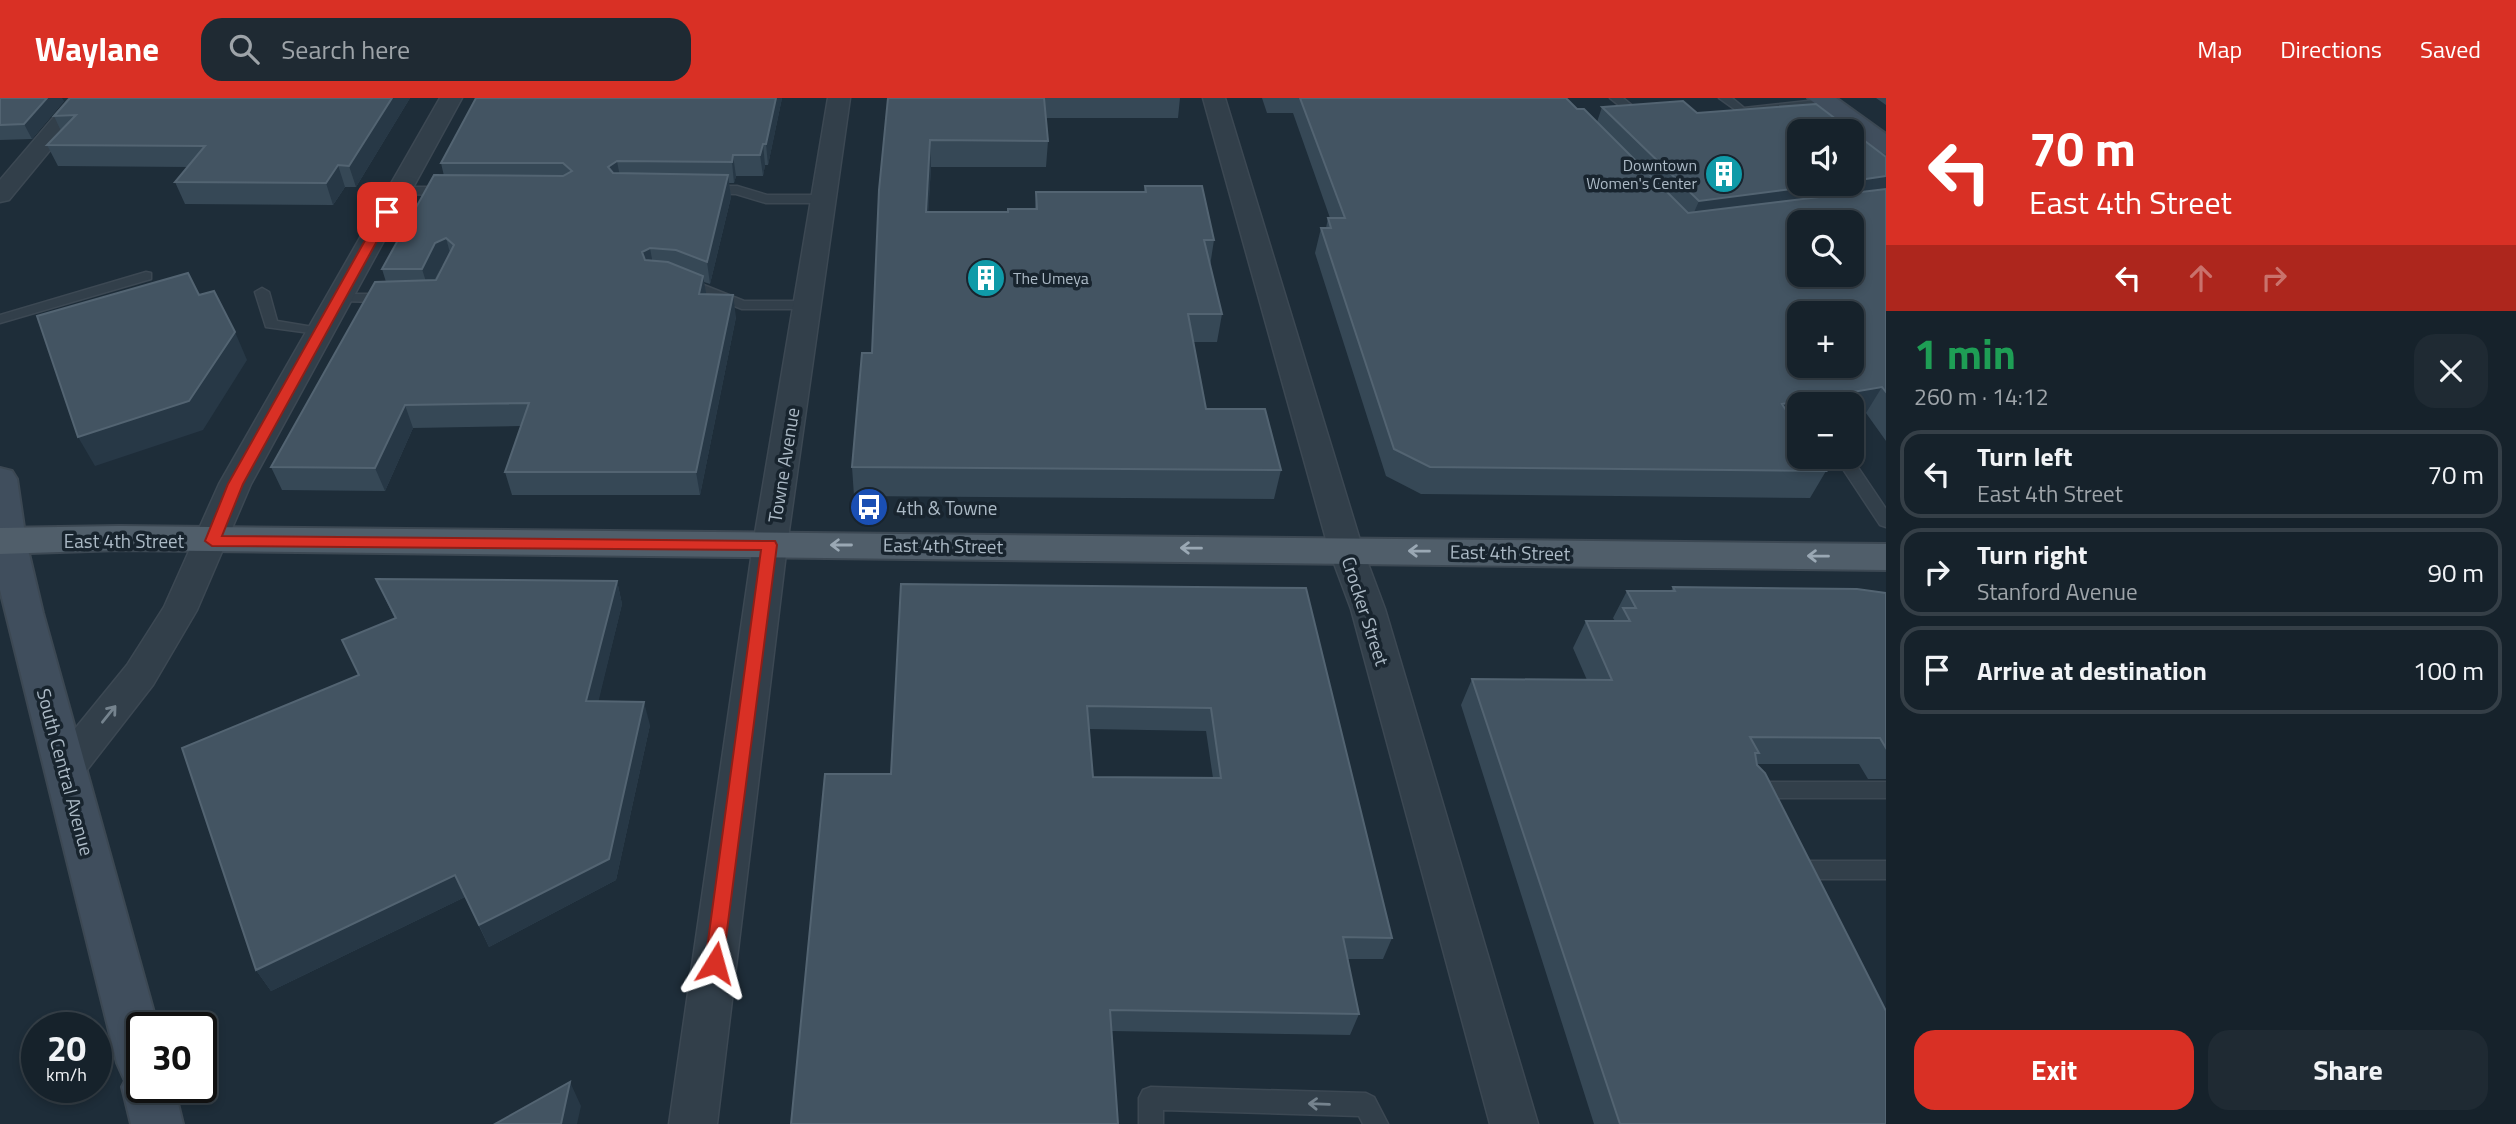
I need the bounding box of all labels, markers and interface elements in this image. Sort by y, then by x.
search box [201,18,691,81]
text: Waylane [35,24,159,74]
icon: search [225,30,263,68]
text: Search here [281,30,410,69]
text: Map [2197,31,2242,67]
text: Directions [2280,31,2382,67]
text: Saved [2420,31,2481,67]
text: 70 m [2029,110,2136,185]
map controls [1787,119,1864,469]
button: sound [1787,119,1864,196]
icon: left [1914,126,2005,217]
place label: Downtown Women's Center [1586,153,1697,195]
building icon: Downtown Women's Center [1703,153,1745,195]
text: East 4th Street [2029,178,2232,226]
pin [357,182,417,242]
icon: arrive [368,193,406,231]
button: search [1787,210,1864,287]
building icon: The Umeya [965,257,1007,299]
icon: left [2109,259,2147,297]
icon: ahead [2182,259,2220,297]
icon: right [2255,259,2293,297]
place label: The Umeya [1013,266,1089,290]
button: + [1787,301,1864,378]
text: 1 min [1914,321,2016,385]
button: close [2414,334,2488,408]
text: 260 m · 14:12 [1914,379,2049,414]
button: − [1787,392,1864,469]
street label: Towne Avenue [760,405,806,525]
text: Turn left [1977,437,2072,476]
icon: left [1918,455,1956,493]
text: 70 m [2427,455,2484,494]
text: East 4th Street [1977,476,2123,511]
bus stop icon: 4th & Towne [848,486,890,528]
place label: 4th & Towne [896,493,997,522]
street label: East 4th Street [64,526,185,555]
street label: East 4th Street [883,529,1004,561]
text: Turn right [1977,535,2088,574]
street label: East 4th Street [1450,536,1571,568]
one-way arrow [830,538,853,551]
one-way arrow [1180,541,1203,555]
one-way arrow [1408,544,1431,558]
one-way arrow [1807,549,1830,563]
street label: Crocker Street [1335,553,1397,670]
icon: right [1918,553,1956,591]
text: 90 m [2427,553,2484,592]
text: Stanford Avenue [1977,574,2138,609]
icon: arrive [1918,651,1956,689]
text: Arrive at destination [1977,651,2207,690]
text: 100 m [2413,651,2484,690]
street label: South Central Avenue [30,685,102,859]
one-way arrow [101,706,117,724]
position arrow [678,926,752,1000]
speed limit sign: 30 [126,1012,217,1103]
text: 20 [47,1021,86,1075]
button: Exit [1914,1030,2194,1110]
button: Share [2208,1030,2488,1110]
text: km/h [46,1061,87,1088]
one-way arrow [1308,1097,1331,1110]

